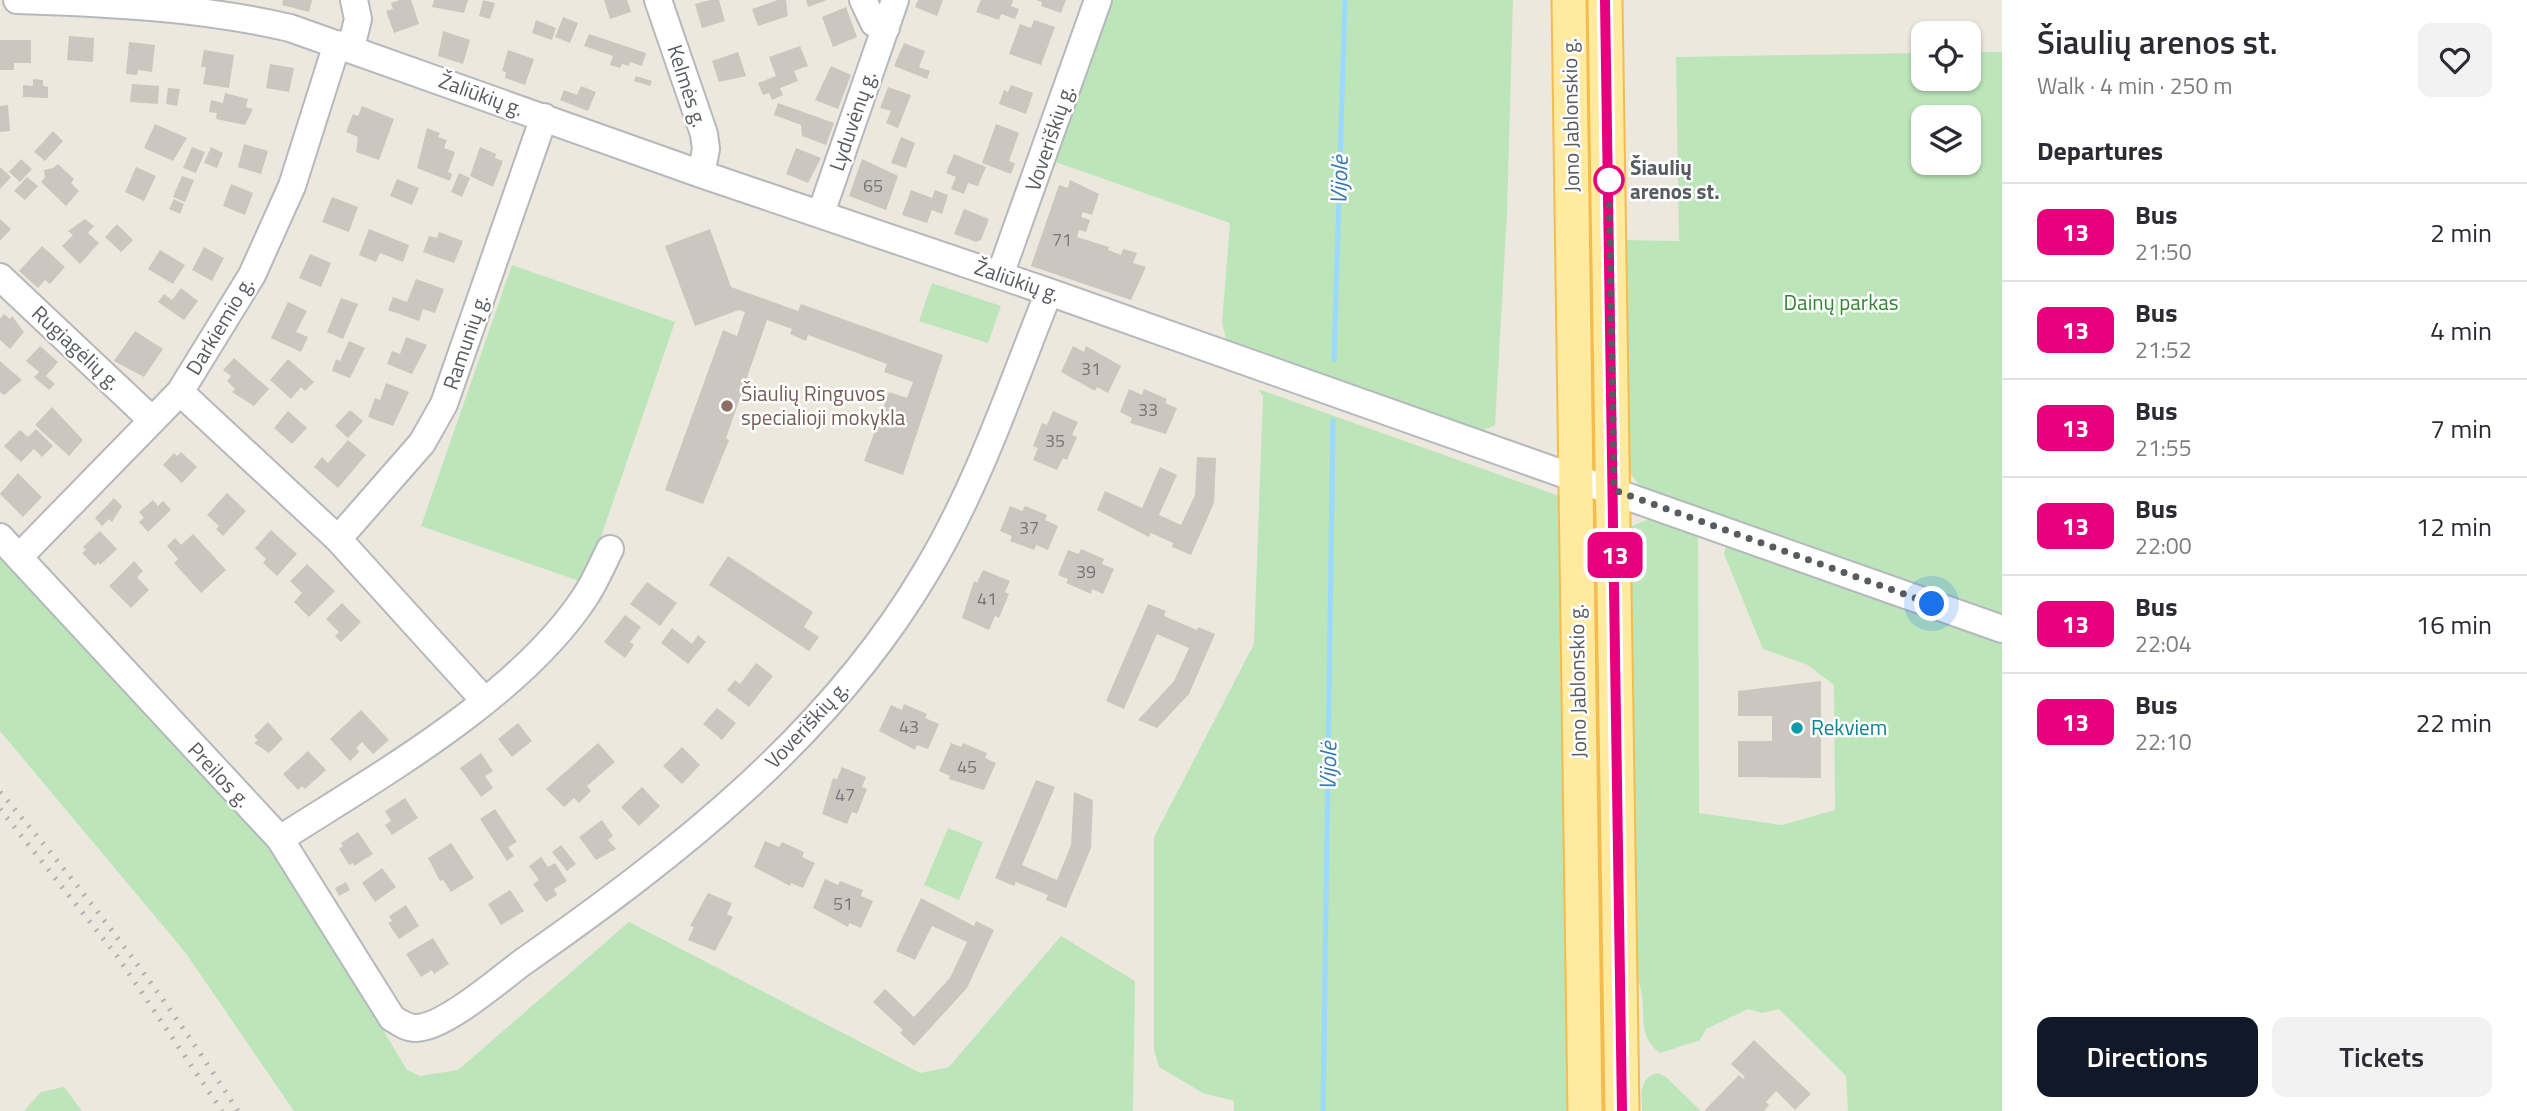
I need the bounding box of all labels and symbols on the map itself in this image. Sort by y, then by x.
street label: Jono Jablonskio g. [1553,38,1587,192]
street label: Kelmės g. [660,40,716,131]
street label: Žaliūkių g. [434,64,528,124]
street label: Lyduvėnų g. [820,66,884,175]
street label: Voveriškių g. [1016,80,1082,195]
place label: Šiaulių arenos st. [1630,151,1720,207]
water label: Vijolė [1320,154,1357,205]
marker: Šiaulių arenos st. [1594,165,1624,195]
house number: 65 [863,172,883,199]
house number: 71 [1052,226,1072,253]
street label: Žaliūkių g. [970,251,1064,310]
street label: Darkiemio g. [177,270,261,381]
park label: Dainų parkas [1784,286,1898,318]
street label: Ramunių g. [434,290,496,394]
street label: Rugiagėlių g. [25,297,129,397]
house number: 31 [1081,355,1101,382]
place label: Šiaulių Ringuvos specialioji mokykla [741,377,906,433]
house number: 33 [1138,396,1158,423]
marker: Šiaulių Ringuvos specialioji mokykla [719,398,735,414]
house number: 35 [1045,427,1065,454]
house number: 37 [1019,514,1039,541]
line badge: 13 [1584,532,1646,578]
house number: 39 [1076,558,1096,585]
house number: 41 [977,585,997,612]
your location [1914,586,1949,621]
street label: Jono Jablonskio g. [1560,604,1594,758]
street label: Voveriškių g. [757,673,856,776]
place label: Rekviem [1811,711,1887,743]
house number: 43 [899,713,919,740]
marker: Rekviem [1789,720,1805,736]
street label: Preilos g. [181,734,259,815]
water label: Vijolė [1310,740,1345,791]
house number: 45 [957,753,977,780]
house number: 47 [835,781,855,808]
house number: 51 [833,890,853,917]

